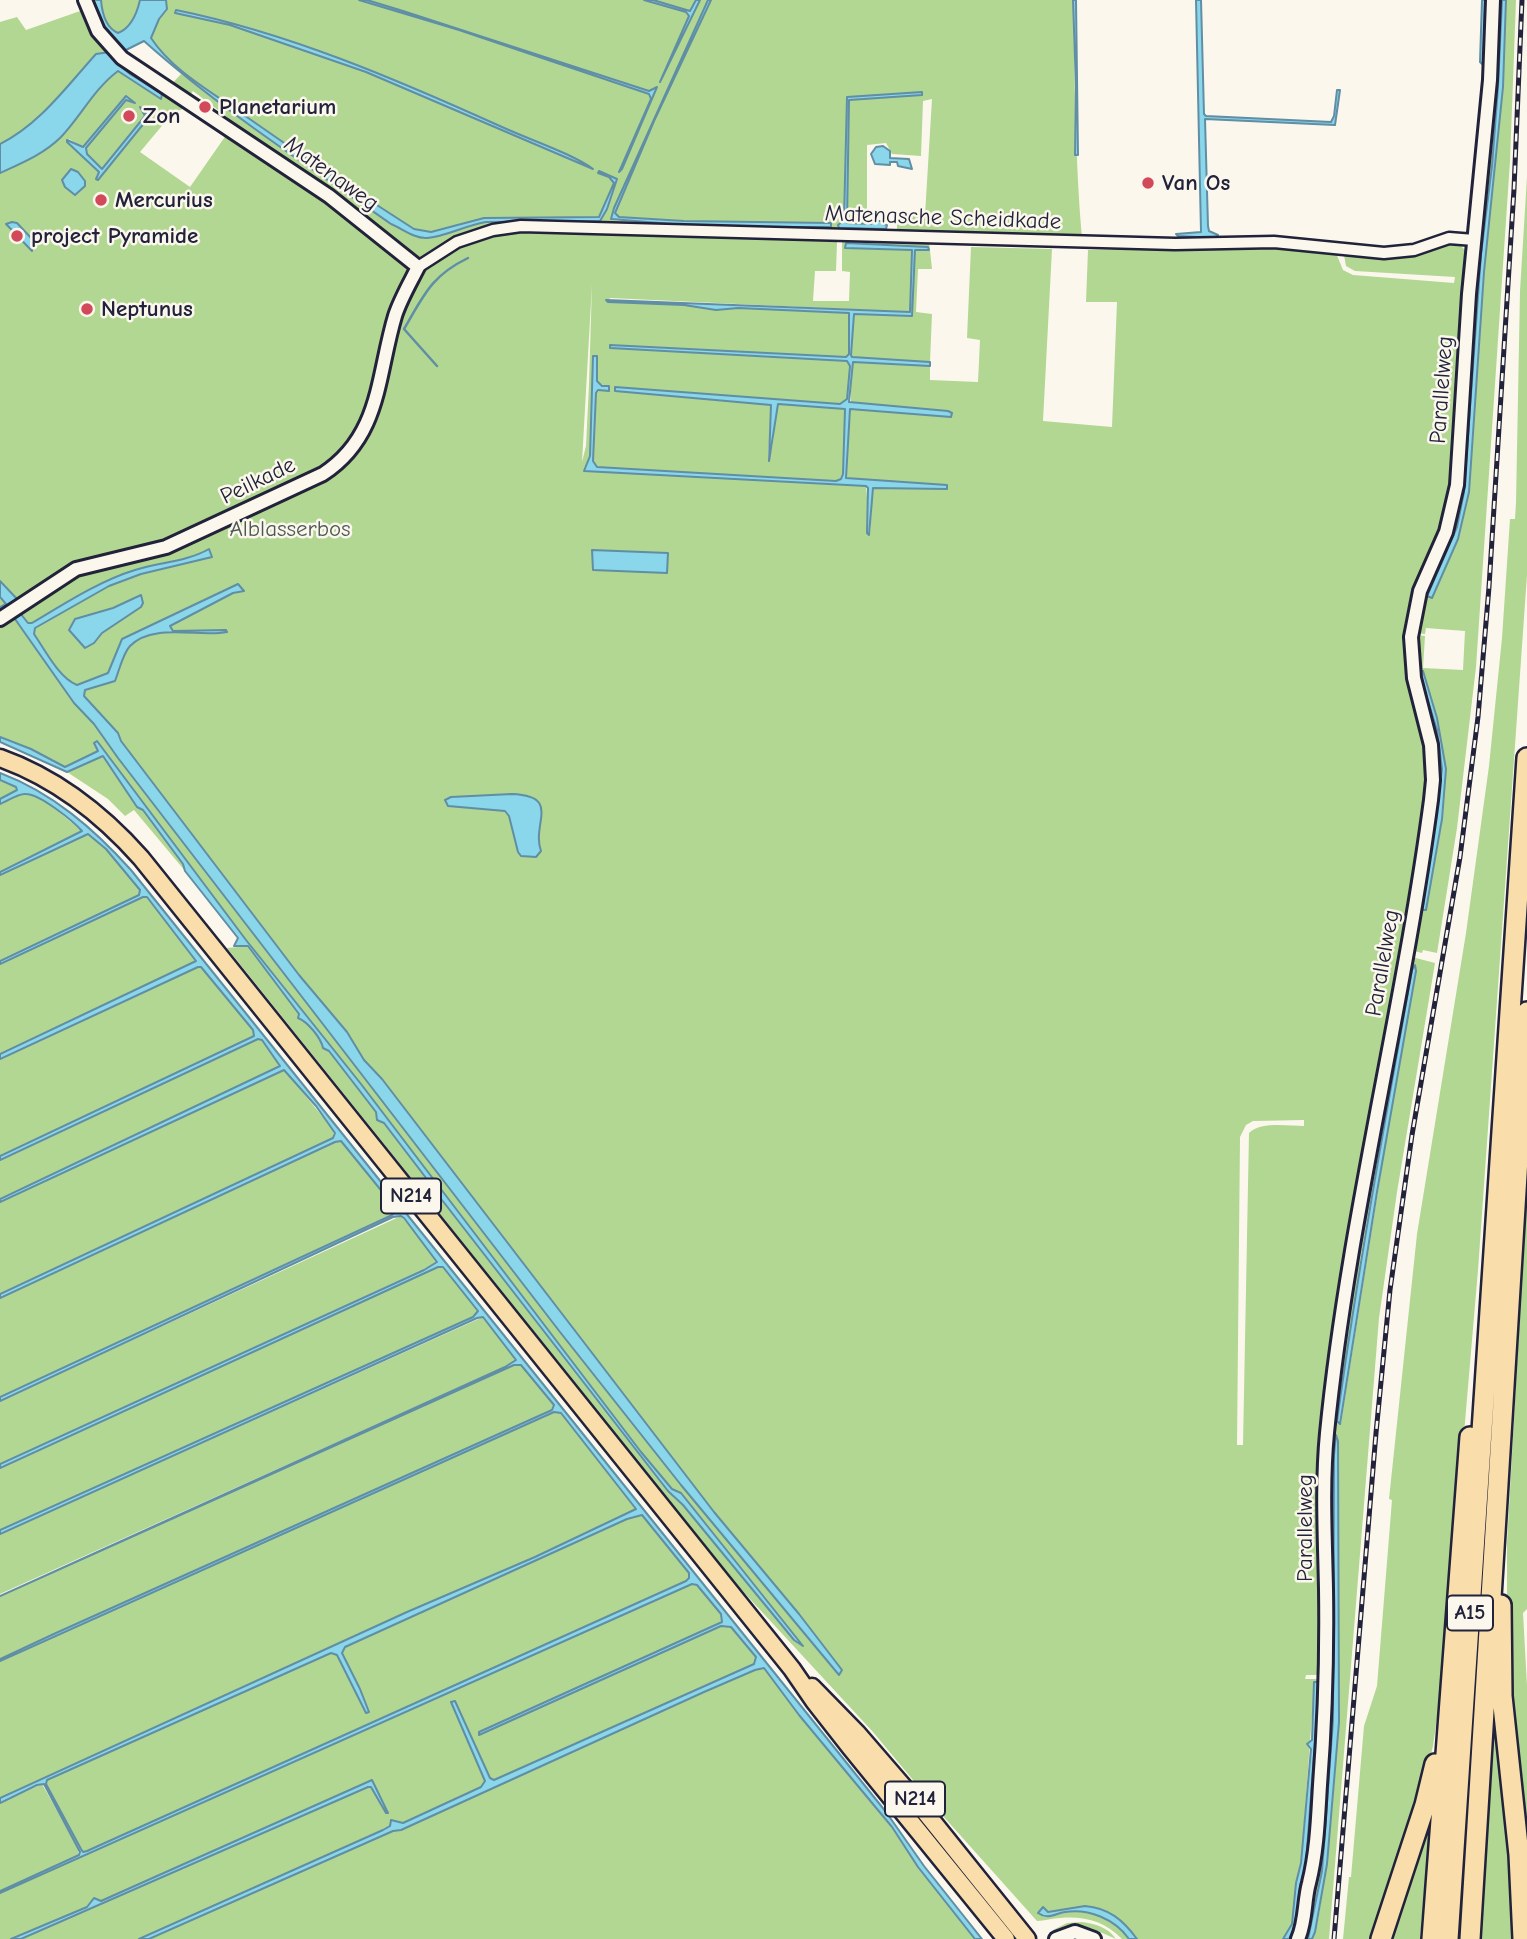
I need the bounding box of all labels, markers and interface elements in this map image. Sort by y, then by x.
place label: Planetarium [219,93,336,121]
marker: Planetarium [197,99,213,115]
place label: Zon [143,102,181,130]
marker: Zon [121,108,137,124]
street label: Matenaweg [278,130,384,218]
place label: Van Os [1162,169,1230,197]
marker: Van Os [1140,175,1156,191]
place label: Mercurius [115,186,213,214]
marker: Mercurius [93,192,109,208]
street label: Matenasche Scheidkade [824,200,1062,236]
place label: project Pyramide [31,222,198,250]
marker: project Pyramide [9,228,25,244]
place label: Neptunus [101,295,193,323]
marker: Neptunus [79,301,95,317]
street label: Parallelweg [1424,335,1460,445]
street label: Peilkade [216,451,300,511]
park label: Alblasserbos [229,515,351,543]
street label: Parallelweg [1360,907,1406,1019]
road number: N214 [381,1178,441,1214]
street label: Parallelweg [1291,1474,1319,1582]
road number: A15 [1447,1596,1493,1630]
road number: N214 [885,1782,945,1816]

